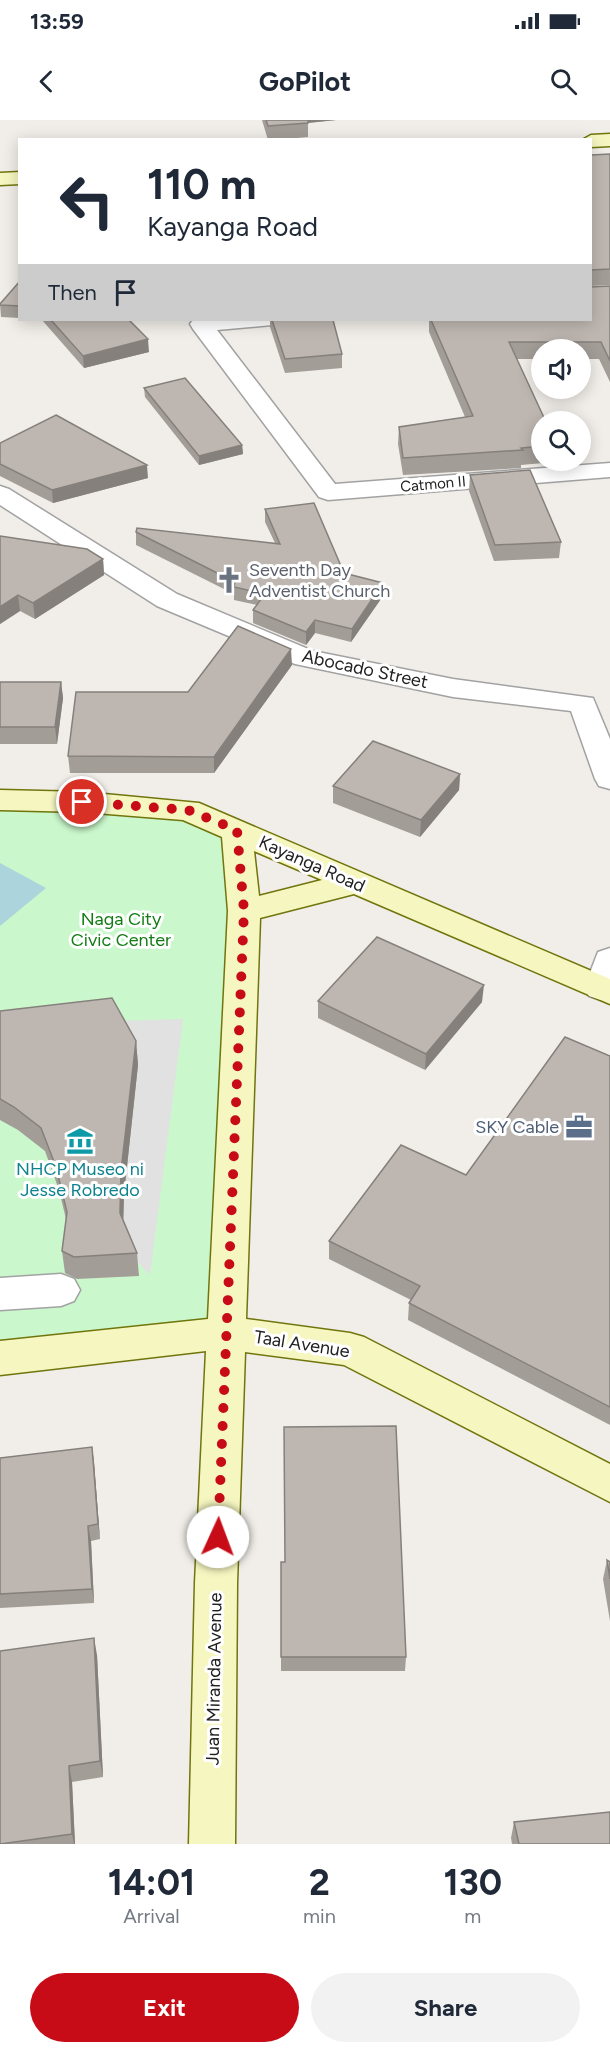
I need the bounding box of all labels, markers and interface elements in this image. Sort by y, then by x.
text: 13:59 [30,8,84,35]
icon: back [30,65,63,98]
text: GoPilot [259,65,351,98]
icon: search [547,65,580,98]
text: 110 m [147,159,256,210]
icon: left [48,162,126,240]
text: Kayanga Road [147,210,318,243]
icon: arrive [109,276,142,309]
text: Then [48,279,97,306]
map controls [531,339,591,471]
button: sound [531,339,591,399]
button: search [531,411,591,471]
street label: Catmon II [399,472,467,496]
place label: Seventh Day Adventist Church [249,559,390,602]
church icon: Seventh Day Adventist Church [214,565,244,595]
street label: Abocado Street [300,645,430,693]
pin [56,776,107,827]
icon: arrive [65,785,98,818]
street label: Kayanga Road [255,831,369,897]
park label: Naga City Civic Center [71,908,171,951]
office icon: SKY Cable [564,1112,594,1142]
place label: SKY Cable [475,1116,559,1138]
museum icon: NHCP Museo ni Jesse Robredo [65,1126,95,1156]
place label: NHCP Museo ni Jesse Robredo [16,1158,144,1201]
street label: Taal Avenue [253,1326,352,1362]
position arrow [186,1505,250,1569]
street label: Juan Miranda Avenue [201,1592,227,1766]
text: 14:01 [108,1861,195,1904]
text: 2 [309,1861,330,1904]
text: 130 [444,1861,502,1904]
text: Arrival [123,1904,180,1928]
text: min [303,1904,336,1928]
text: m [464,1904,481,1928]
button: Exit [30,1973,299,2042]
button: Share [311,1973,580,2042]

